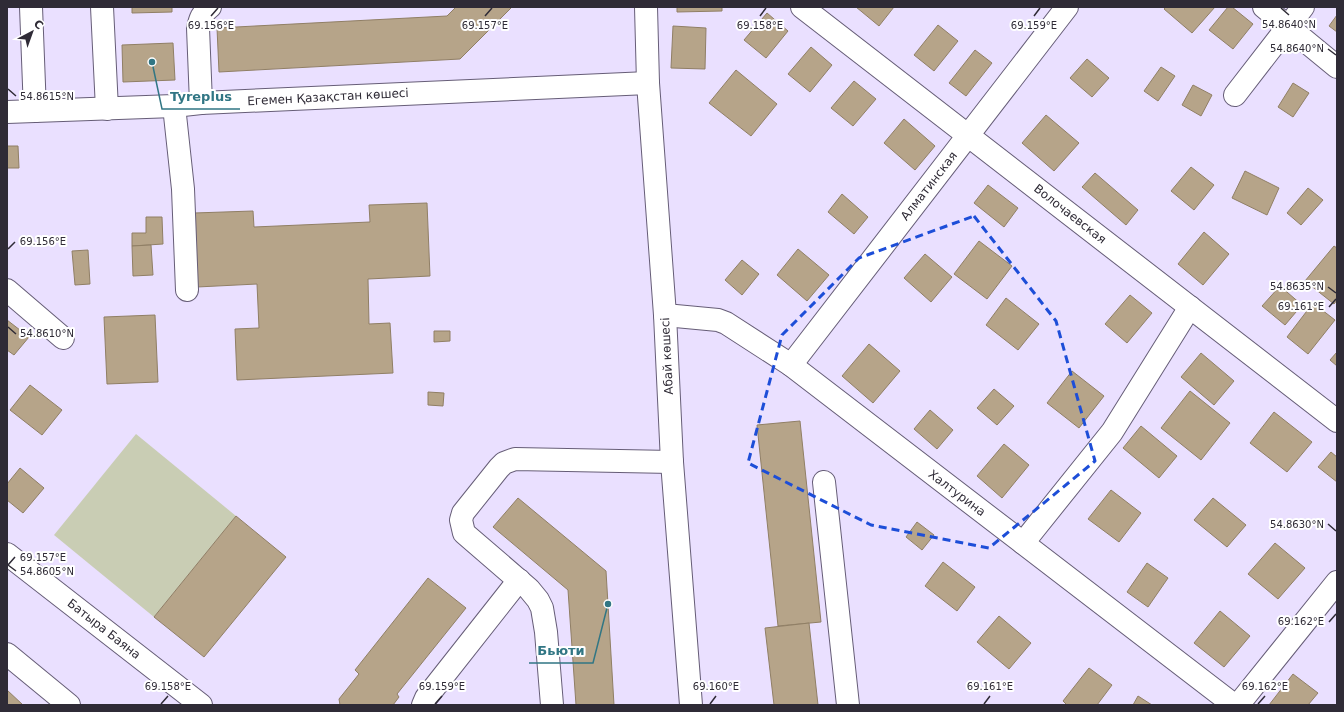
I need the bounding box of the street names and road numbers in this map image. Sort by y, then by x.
street label: Егемен Қазақстан көшесі [247,86,409,108]
street label: Алматинская [898,149,960,223]
street label: Волочаевская [1031,181,1109,247]
street label: Абай көшесі [658,317,676,395]
street label: Халтурина [926,467,988,519]
street label: Батыра Баяна [65,596,143,662]

